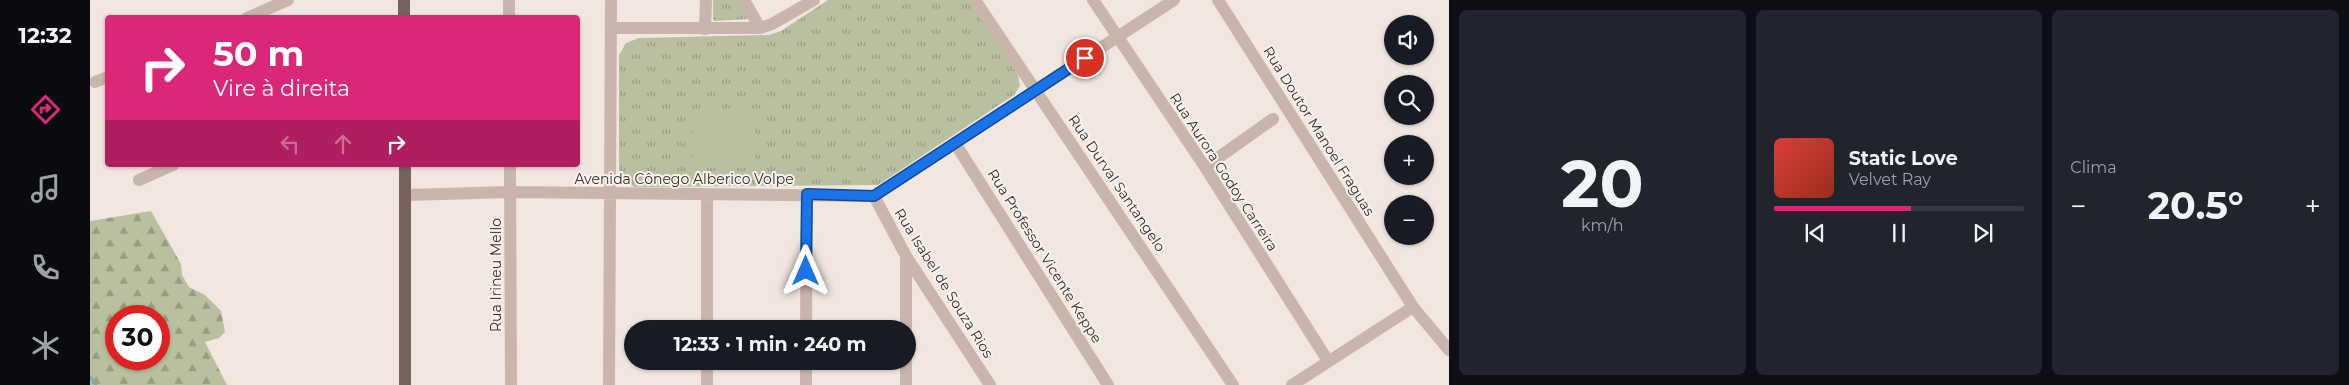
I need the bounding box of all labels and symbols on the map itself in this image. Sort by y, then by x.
pin [1064,37,1106,79]
street label: Rua Doutor Manoel Fraguas [1259,43,1379,219]
street label: Rua Aurora Godoy Carreira [1166,89,1282,255]
street label: Rua Durval Santangelo [1064,111,1170,255]
street label: Rua Professor Vicente Keppe [984,165,1106,347]
street label: Avenida Cônego Alberico Volpe [574,170,794,188]
street label: Rua Isabel de Souza Rios [890,205,998,361]
street label: Rua Irineu Mello [487,218,505,332]
position arrow [779,244,831,296]
speed limit sign: 30 [105,305,170,370]

